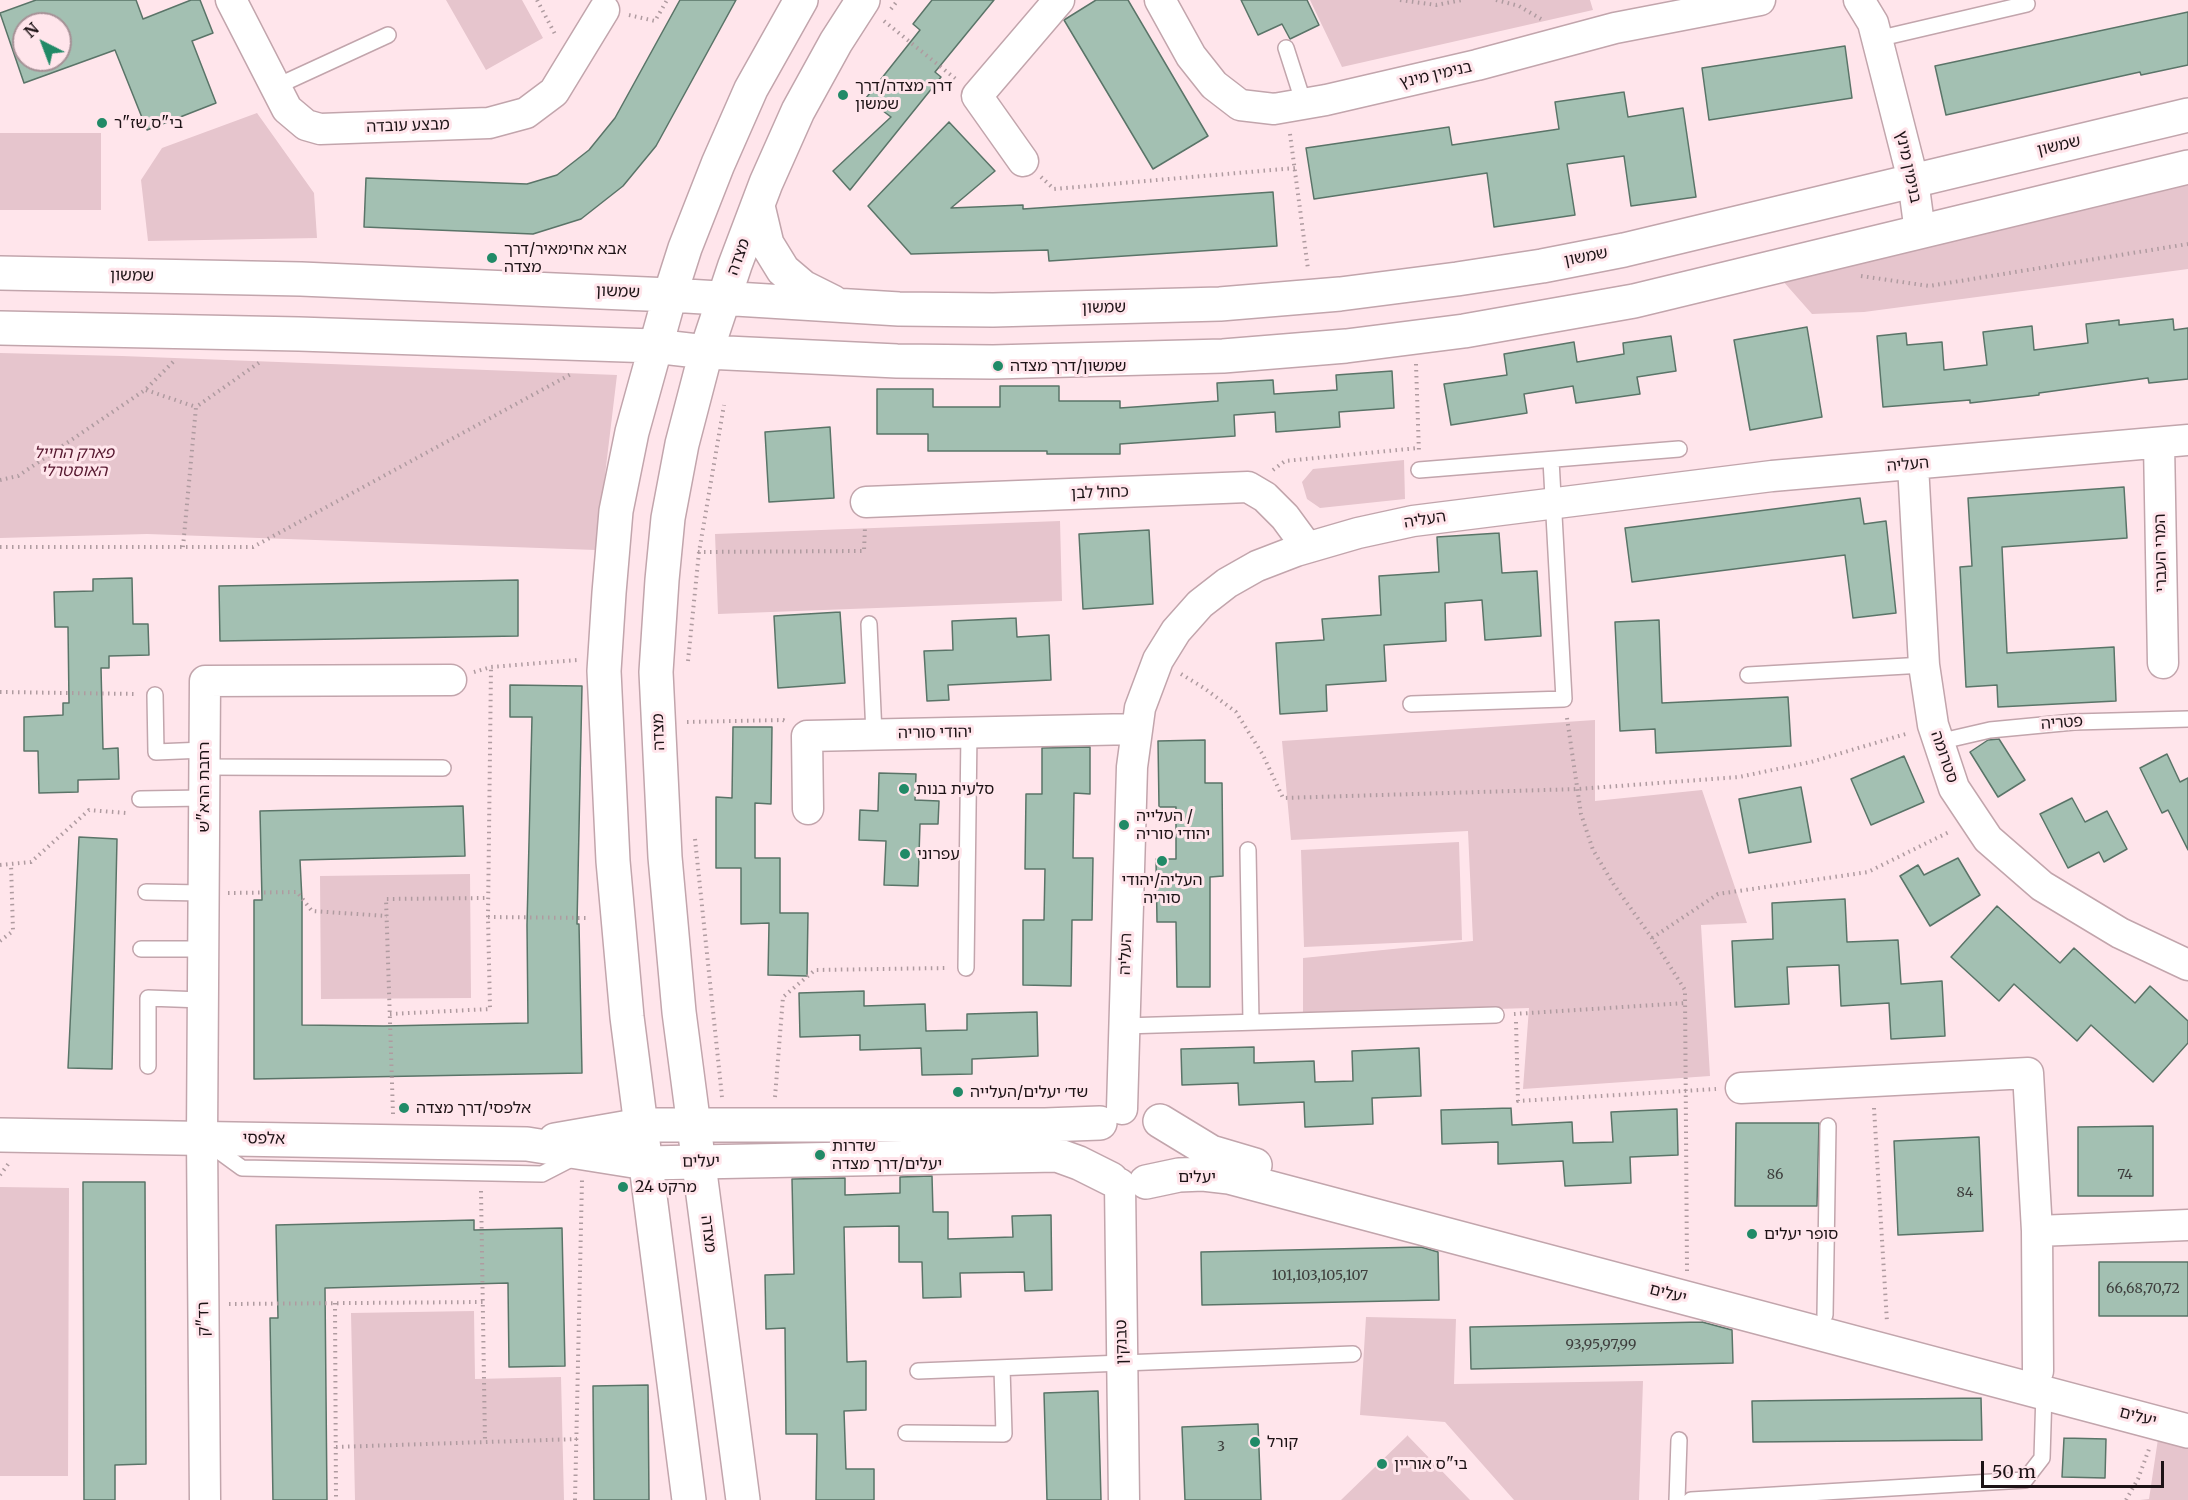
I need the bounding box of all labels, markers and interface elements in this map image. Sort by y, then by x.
north arrow [12,12,72,72]
text: N [20,18,43,42]
street label: בנימין מינץ [1398,57,1474,93]
place label: דרך מצדה/דרך שמשון [855,76,952,114]
marker: דרך מצדה/דרך שמשון [836,88,850,102]
place label: בי"ס שז"ר [114,113,183,133]
street label: מבצע עובדה [366,115,450,137]
marker: בי"ס שז"ר [95,116,109,130]
street label: בנימין מינץ [1891,129,1925,205]
street label: שמשון [2035,132,2083,160]
street label: מצדה [724,236,754,278]
place label: אבא אחימאיר/דרך מצדה [504,239,627,277]
street label: שמשון [1563,243,1609,271]
marker: אבא אחימאיר/דרך מצדה [485,251,499,265]
street label: שמשון [110,266,154,286]
street label: שמשון [596,282,640,302]
street label: שמשון [1082,298,1126,318]
place label: שמשון/דרך מצדה [1010,356,1127,376]
marker: שמשון/דרך מצדה [991,359,1005,373]
park label: פארק החייל האוסטרלי [34,443,114,481]
street label: העליה [1886,454,1930,476]
street label: כחול לבן [1071,482,1129,504]
street label: העליה [1403,507,1447,533]
street label: המרי העברי [2151,513,2171,593]
street label: פטריה [2040,712,2084,734]
street label: מצדה [649,713,669,751]
street label: יהודי סוריה [898,723,972,743]
street label: סטרומה [1926,728,1962,786]
street label: רחבת הרא"ש [194,742,214,832]
place label: סלעית בנות [916,779,994,799]
marker: סלעית בנות [897,782,911,796]
place label: העלייה / יהודי סוריה [1136,806,1210,844]
marker: העלייה / יהודי סוריה [1117,818,1131,832]
place label: עפרוני [917,844,960,864]
marker: עפרוני [898,847,912,861]
marker: העליה/יהודי סוריה [1155,854,1169,868]
place label: העליה/יהודי סוריה [1121,870,1203,908]
street label: העליה [1116,933,1136,975]
place label: שד׳ יעלים/העלייה [970,1082,1088,1102]
marker: שד׳ יעלים/העלייה [951,1085,965,1099]
place label: אלפסי/דרך מצדה [416,1098,531,1118]
marker: אלפסי/דרך מצדה [397,1101,411,1115]
street label: אלפסי [243,1129,285,1149]
place label: שדרות יעלים/דרך מצדה [832,1136,942,1174]
marker: שדרות יעלים/דרך מצדה [813,1148,827,1162]
street label: יעלים [682,1152,720,1172]
street label: יעלים [1178,1167,1216,1187]
house number: 86 [1767,1167,1783,1183]
house number: 74 [2117,1167,2133,1183]
place label: מרקט 24 [635,1177,697,1197]
marker: מרקט 24 [616,1180,630,1194]
house number: 84 [1957,1185,1973,1201]
street label: מצדה [696,1214,720,1254]
place label: סופר יעלים [1764,1224,1838,1244]
marker: סופר יעלים [1745,1227,1759,1241]
house number: 101,103,105,107 [1272,1268,1368,1284]
street label: יעלים [1647,1280,1689,1308]
house number: 66,68,70,72 [2106,1281,2180,1297]
street label: רד"ק [194,1301,214,1337]
street label: טבנקין [1112,1319,1132,1365]
house number: 93,95,97,99 [1566,1337,1636,1353]
street label: יעלים [2117,1403,2159,1431]
place label: קורל [1267,1432,1298,1452]
marker: קורל [1248,1435,1262,1449]
house number: 3 [1217,1439,1225,1455]
scale bar [1984,1449,2167,1487]
place label: בי"ס אוריין [1394,1454,1468,1474]
marker: בי"ס אוריין [1375,1457,1389,1471]
text: 50 m [1992,1460,2036,1483]

